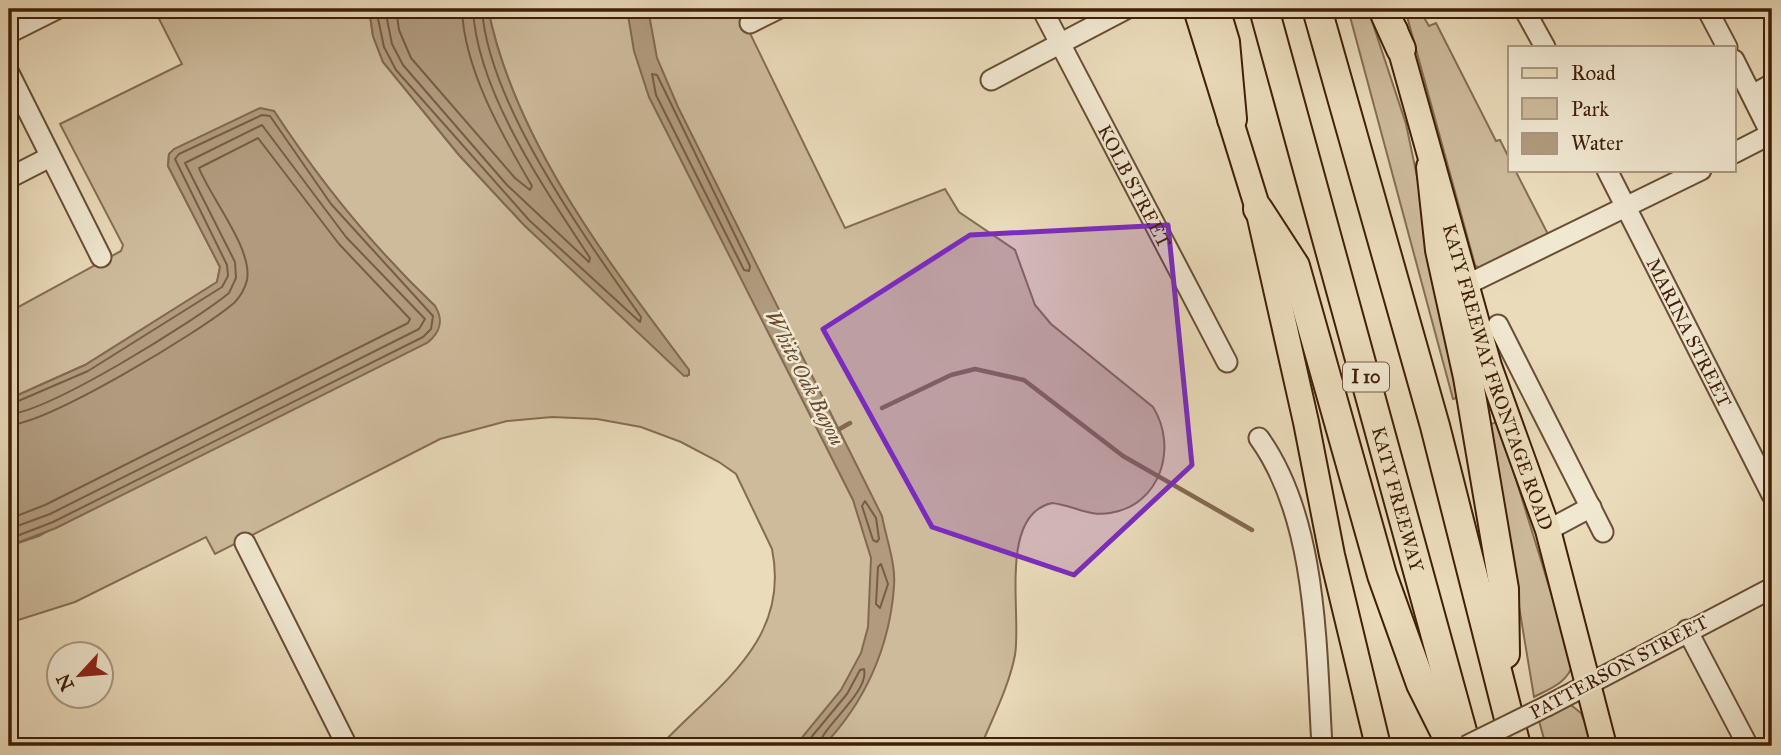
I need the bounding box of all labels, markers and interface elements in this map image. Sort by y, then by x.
legend [1508,46,1736,172]
text: Road [1571,60,1616,86]
text: Park [1571,96,1609,122]
street label: KOLB STREET [1093,121,1176,251]
text: Water [1571,130,1623,156]
street label: KATY FREEWAY FRONTAGE ROAD [1438,221,1559,533]
street label: MARINA STREET [1642,254,1737,411]
water label: White Oak Bayou [760,306,850,450]
road number: I 10 [1343,362,1389,391]
street label: KATY FREEWAY [1367,424,1429,575]
street label: PATTERSON STREET [1526,610,1712,724]
north arrow [46,640,116,710]
text: N [51,670,79,695]

